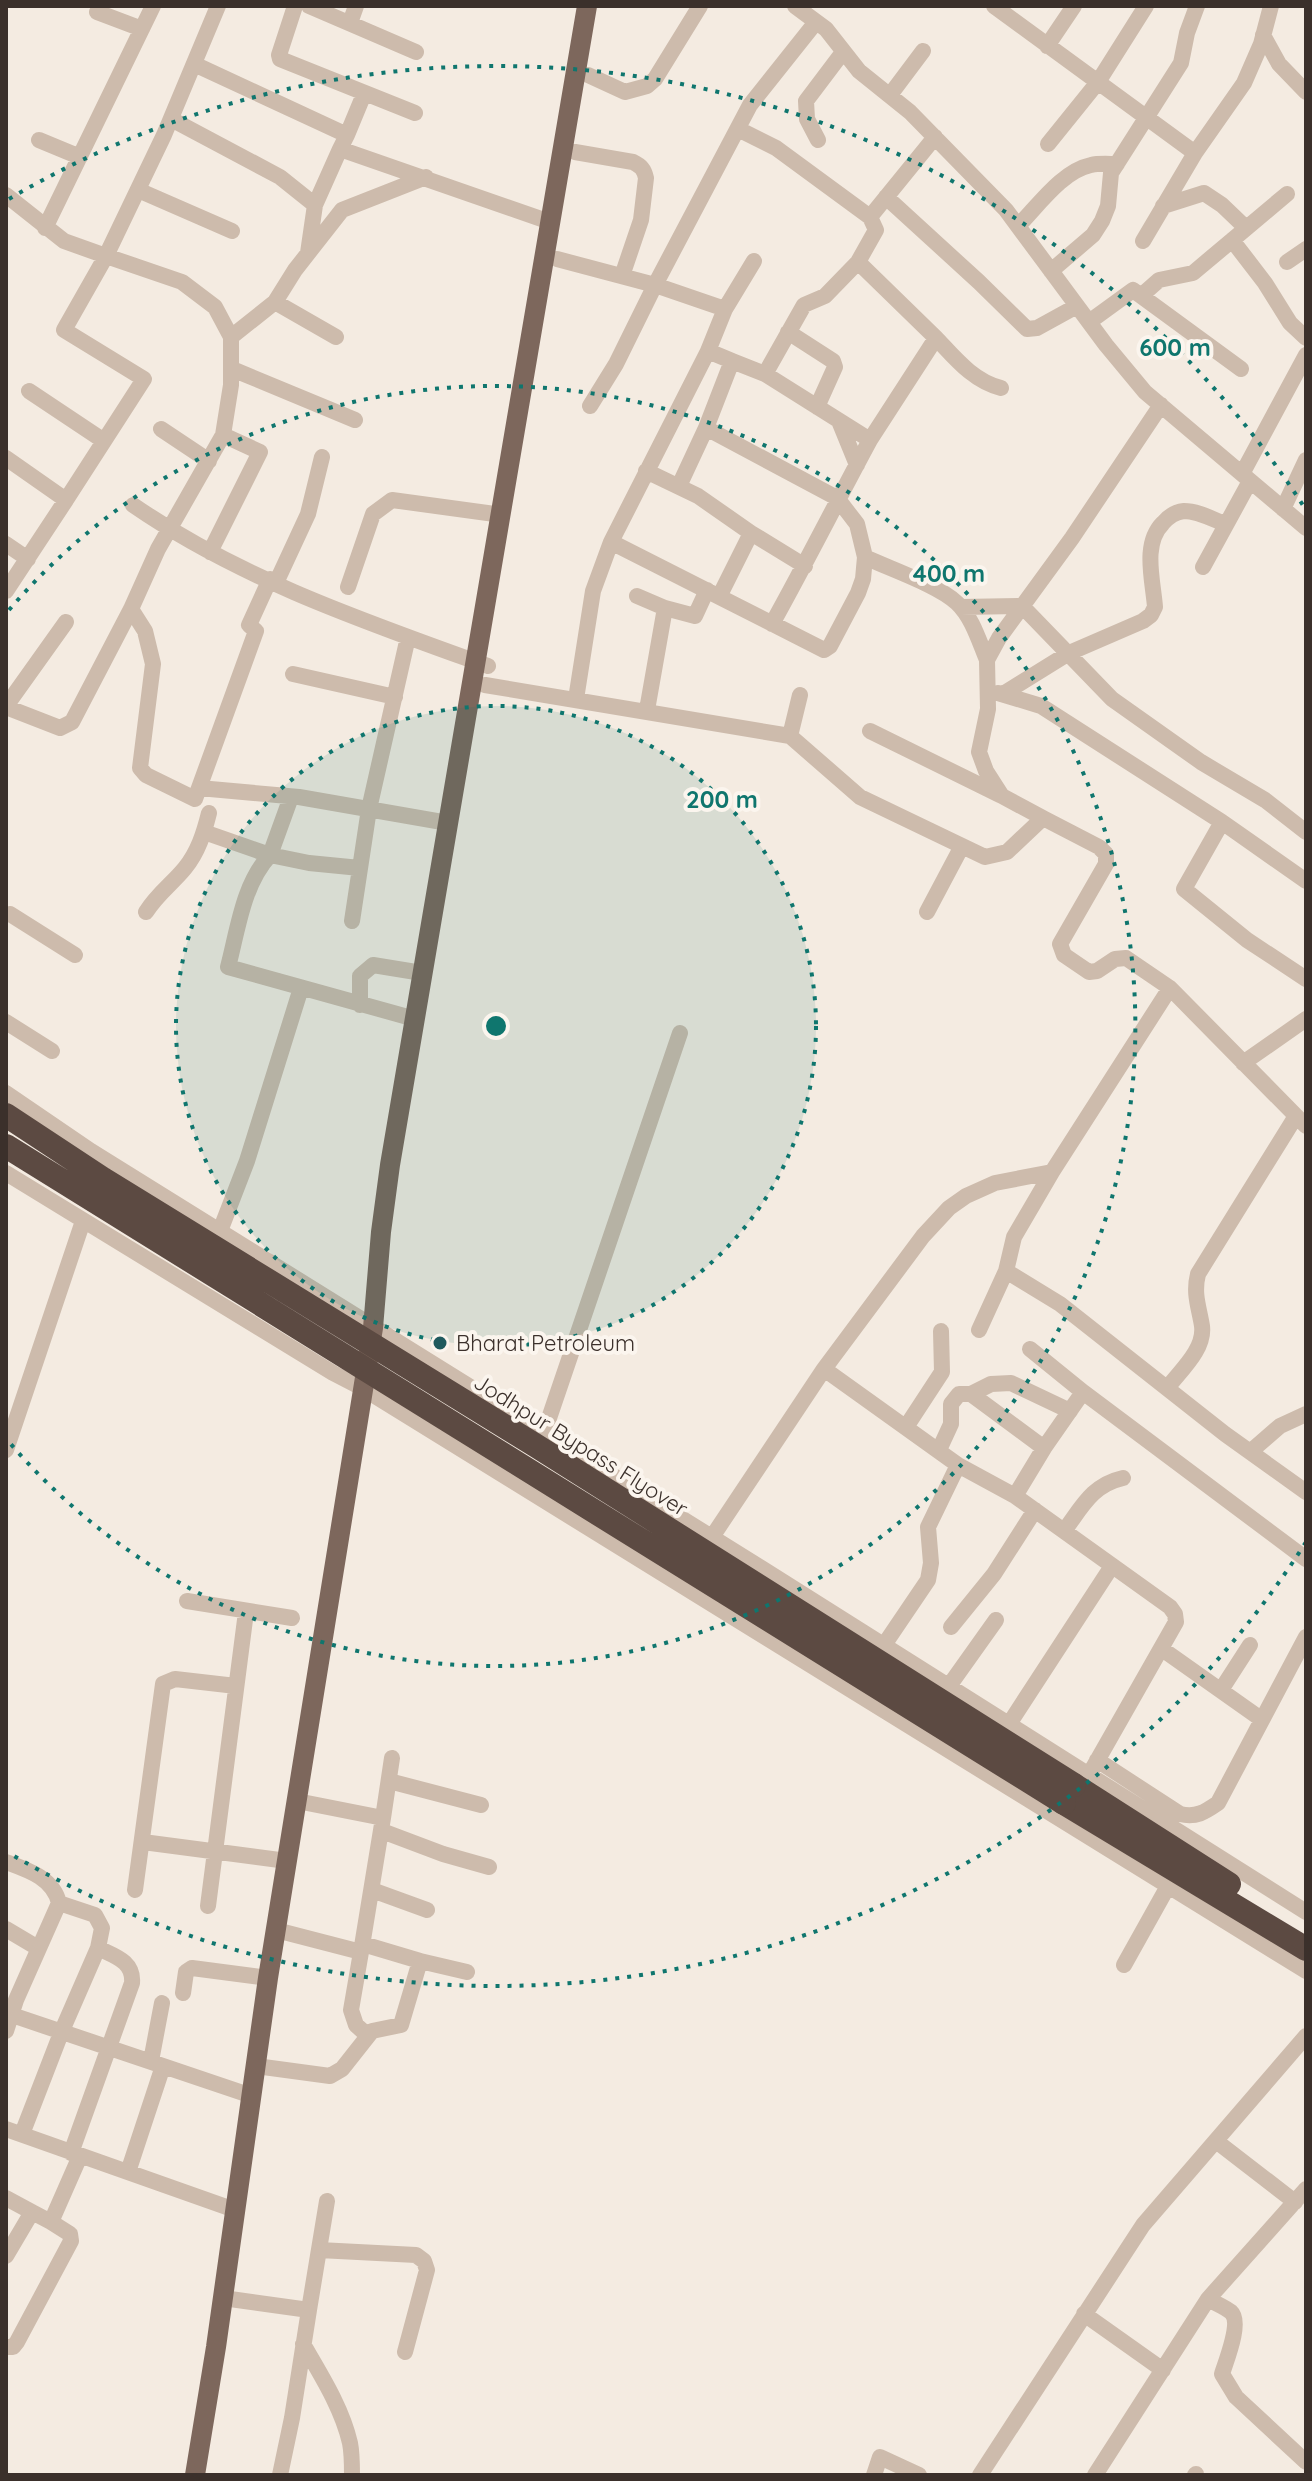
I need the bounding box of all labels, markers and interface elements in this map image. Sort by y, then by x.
text: 600 m [1139,332,1211,362]
text: 400 m [913,558,985,588]
text: 200 m [686,784,758,814]
centre of rings [482,1012,510,1040]
place label: Bharat Petroleum [456,1329,635,1357]
marker: Bharat Petroleum [431,1334,449,1352]
street label: Jodhpur Bypass Flyover [469,1368,694,1523]

